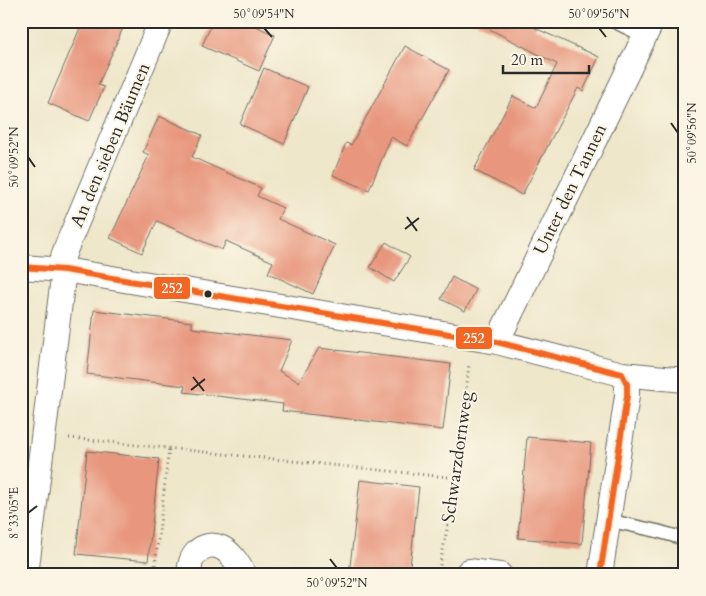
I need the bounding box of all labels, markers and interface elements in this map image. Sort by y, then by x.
text: 50°09'54"N [234,6,295,22]
text: 50°09'56"N [569,6,630,22]
scale bar [503,42,590,74]
text: 20 m [511,50,543,70]
street label: An den sieben Bäumen [64,58,157,231]
text: 50°09'56"N [684,102,700,163]
street label: Unter den Tannen [528,119,613,259]
text: 50°09'52"N [6,126,22,187]
line badge: 252 [153,276,191,300]
text: 252 [161,279,183,298]
unlabelled marker [203,289,213,299]
line badge: 252 [455,326,493,350]
text: 252 [463,329,485,348]
street label: Schwarzdornweg [436,389,479,525]
text: 8°33'05"E [6,487,22,539]
text: 50°09'52"N [307,575,368,591]

